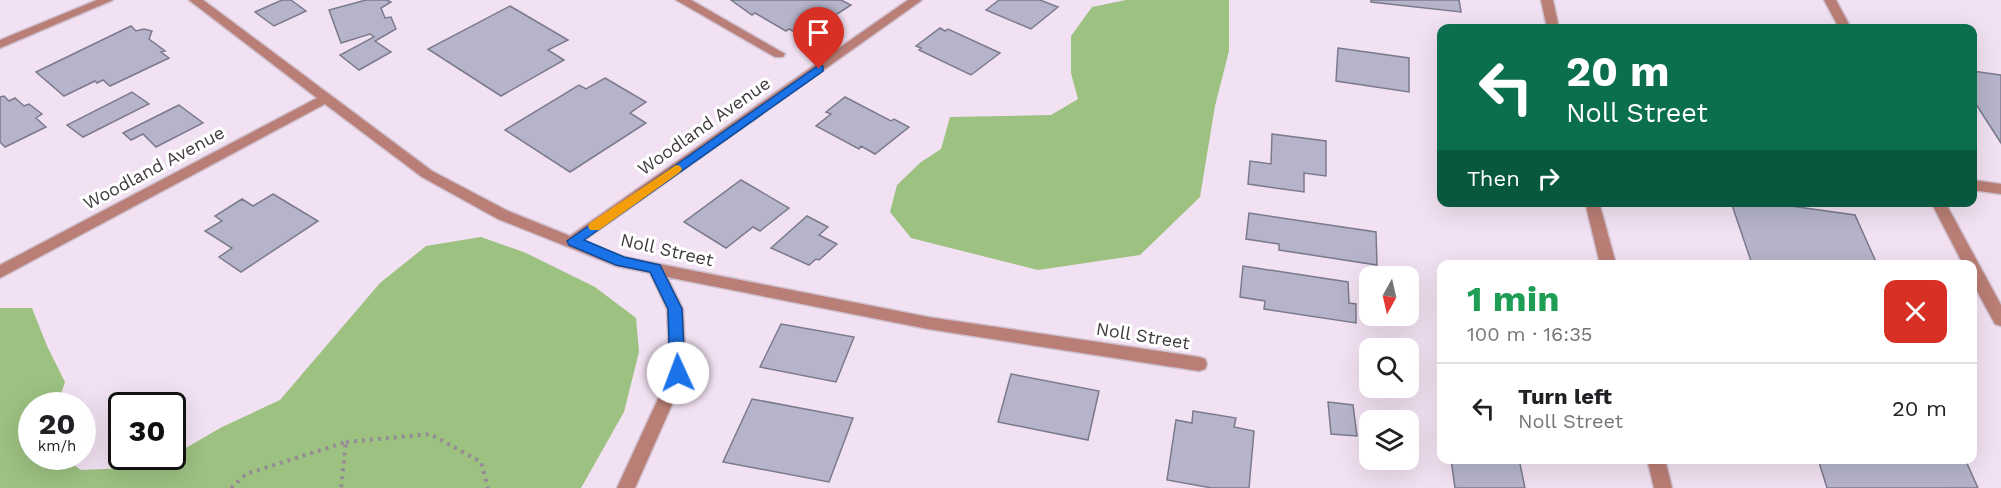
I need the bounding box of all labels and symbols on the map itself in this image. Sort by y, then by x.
pin [793,7,844,69]
street label: Woodland Avenue [633,72,774,179]
street label: Woodland Avenue [80,121,228,214]
street label: Noll Street [619,229,716,270]
north arrow [1359,266,1419,326]
street label: Noll Street [1095,318,1192,353]
position arrow [646,341,710,405]
speed limit sign: 30 [108,392,186,470]

